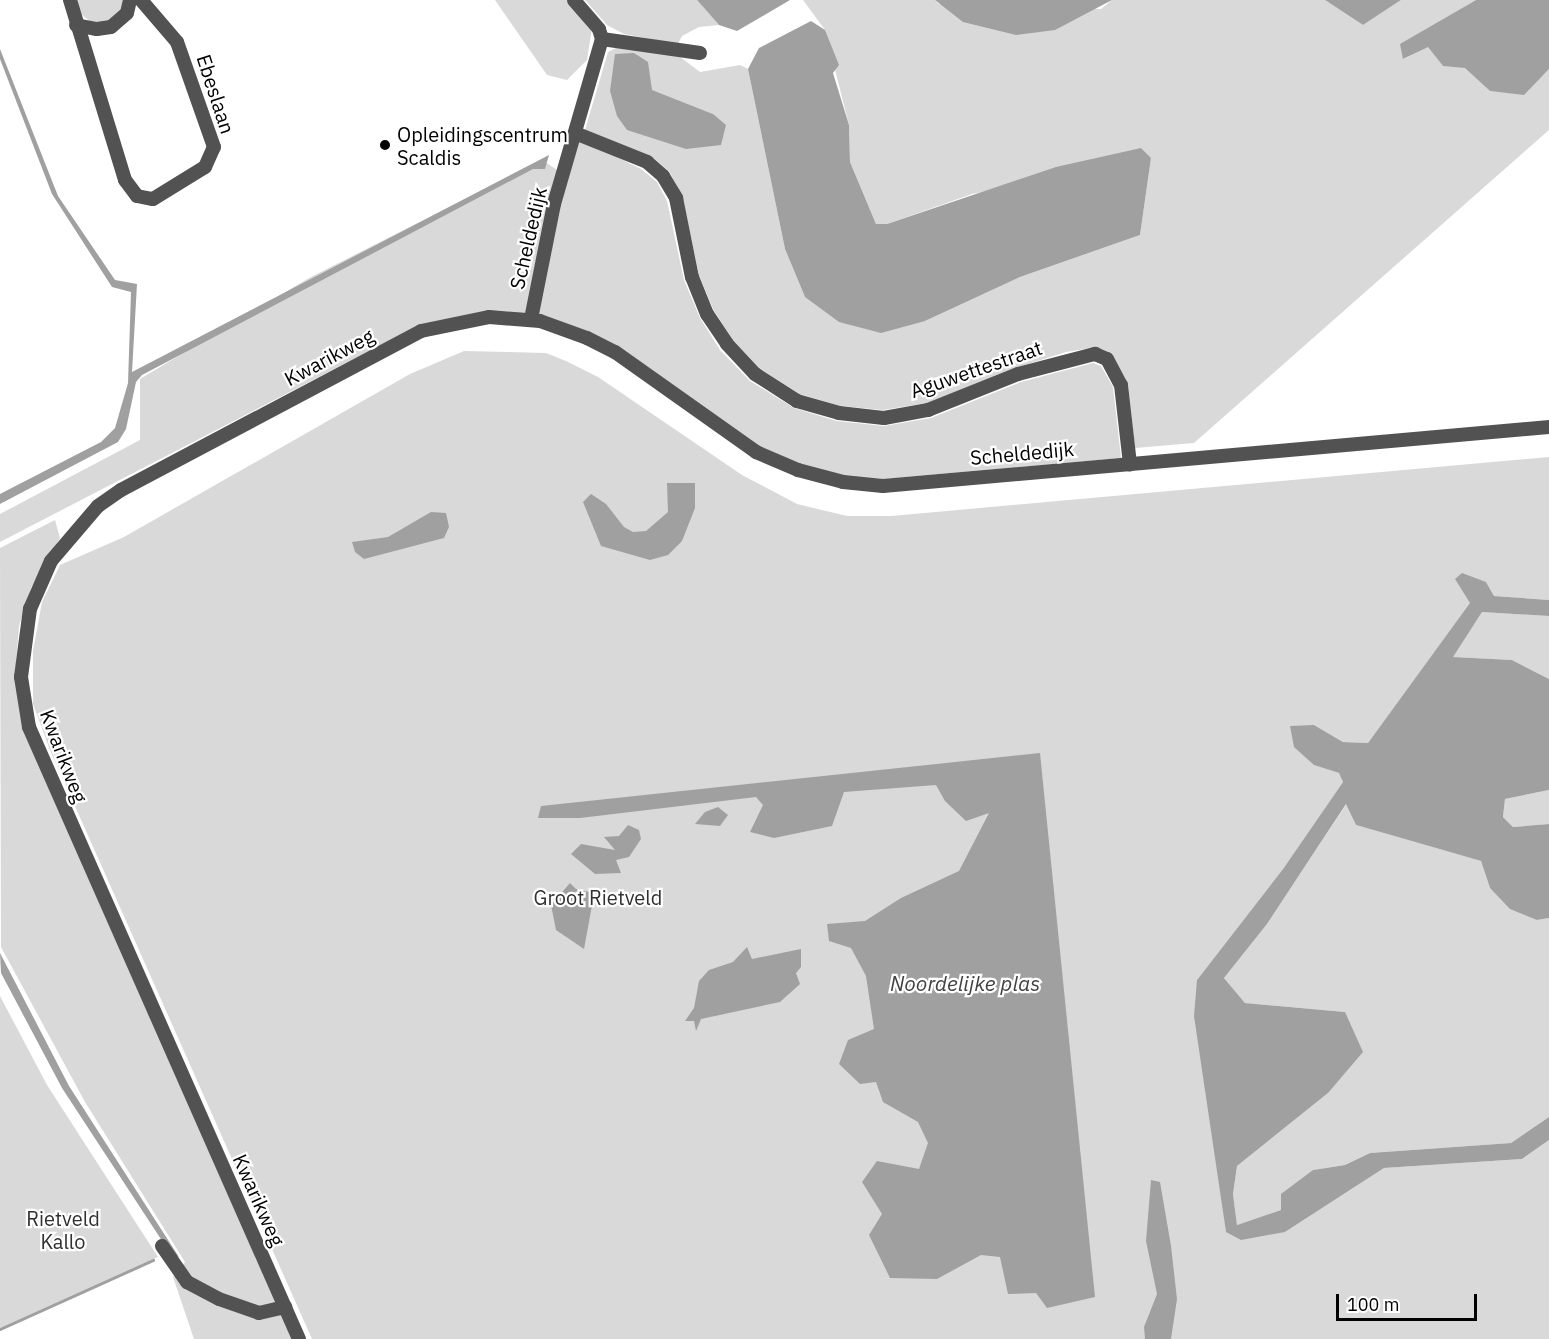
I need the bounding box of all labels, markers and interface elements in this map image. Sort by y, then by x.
street label: Ebeslaan [192,51,240,137]
place label: Opleidingscentrum Scaldis [397,122,568,169]
marker: Opleidingscentrum Scaldis [378,138,392,152]
street label: Scheldedijk [505,185,551,291]
street label: Kwarikweg [280,323,378,391]
street label: Aguwettestraat [907,335,1045,403]
street label: Scheldedijk [969,437,1075,469]
street label: Kwarikweg [35,706,93,806]
park label: Groot Rietveld [534,885,662,909]
water label: Noordelijke plas [890,970,1040,996]
street label: Kwarikweg [228,1150,290,1250]
park label: Rietveld Kallo [26,1206,100,1253]
scale bar [1339,1282,1480,1320]
text: 100 m [1347,1293,1399,1316]

